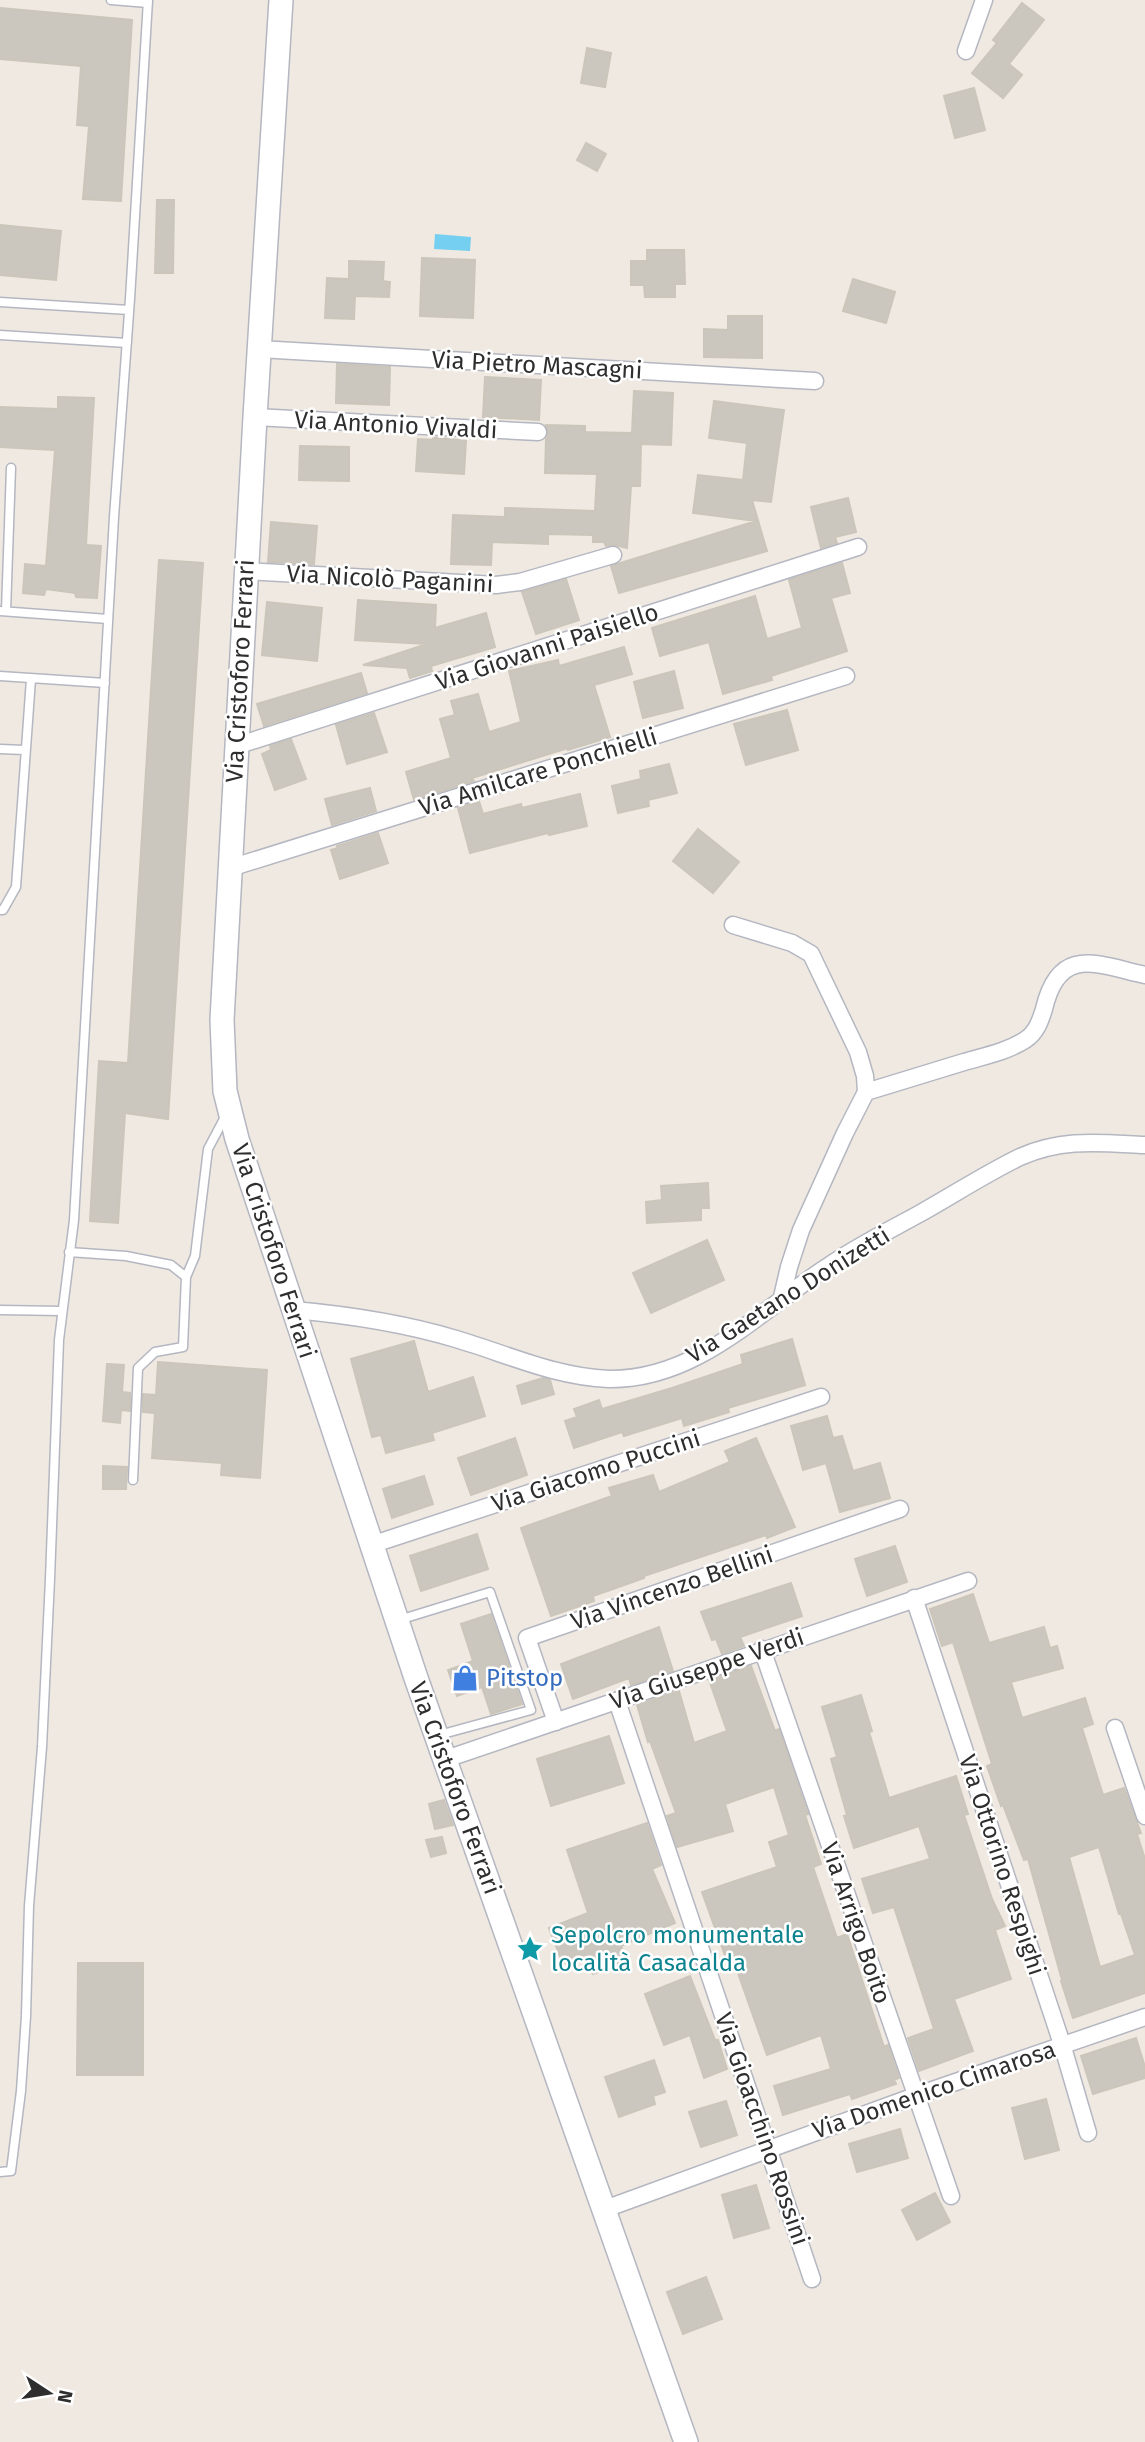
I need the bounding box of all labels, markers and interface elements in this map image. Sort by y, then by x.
street label: Via Pietro Mascagni [431,345,643,385]
street label: Via Antonio Vivaldi [294,406,498,444]
street label: Via Cristoforo Ferrari [220,559,260,783]
street label: Via Nicolò Paganini [286,560,494,598]
street label: Via Giovanni Paisiello [432,598,662,696]
street label: Via Amilcare Ponchielli [416,722,660,822]
street label: Via Cristoforo Ferrari [226,1140,322,1362]
street label: Via Gaetano Donizetti [681,1221,895,1369]
street label: Via Giacomo Puccini [488,1424,704,1518]
street label: Via Vincenzo Bellini [567,1540,777,1636]
street label: Via Giuseppe Verdi [606,1623,808,1715]
shop icon: Pitstop [450,1663,480,1693]
place label: Pitstop [486,1664,563,1692]
street label: Via Cristoforo Ferrari [404,1678,506,1898]
street label: Via Ottorino Respighi [953,1751,1051,1979]
street label: Via Arrigo Boito [815,1839,897,2007]
place label: Sepolcro monumentale località Casacalda [551,1921,804,1977]
place icon: Sepolcro monumentale località Casacalda [515,1934,545,1964]
street label: Via Gioacchino Rossini [709,2009,815,2249]
street label: Via Domenico Cimarosa [809,2035,1059,2145]
north arrow [14,2358,84,2428]
text: N [53,2388,78,2405]

